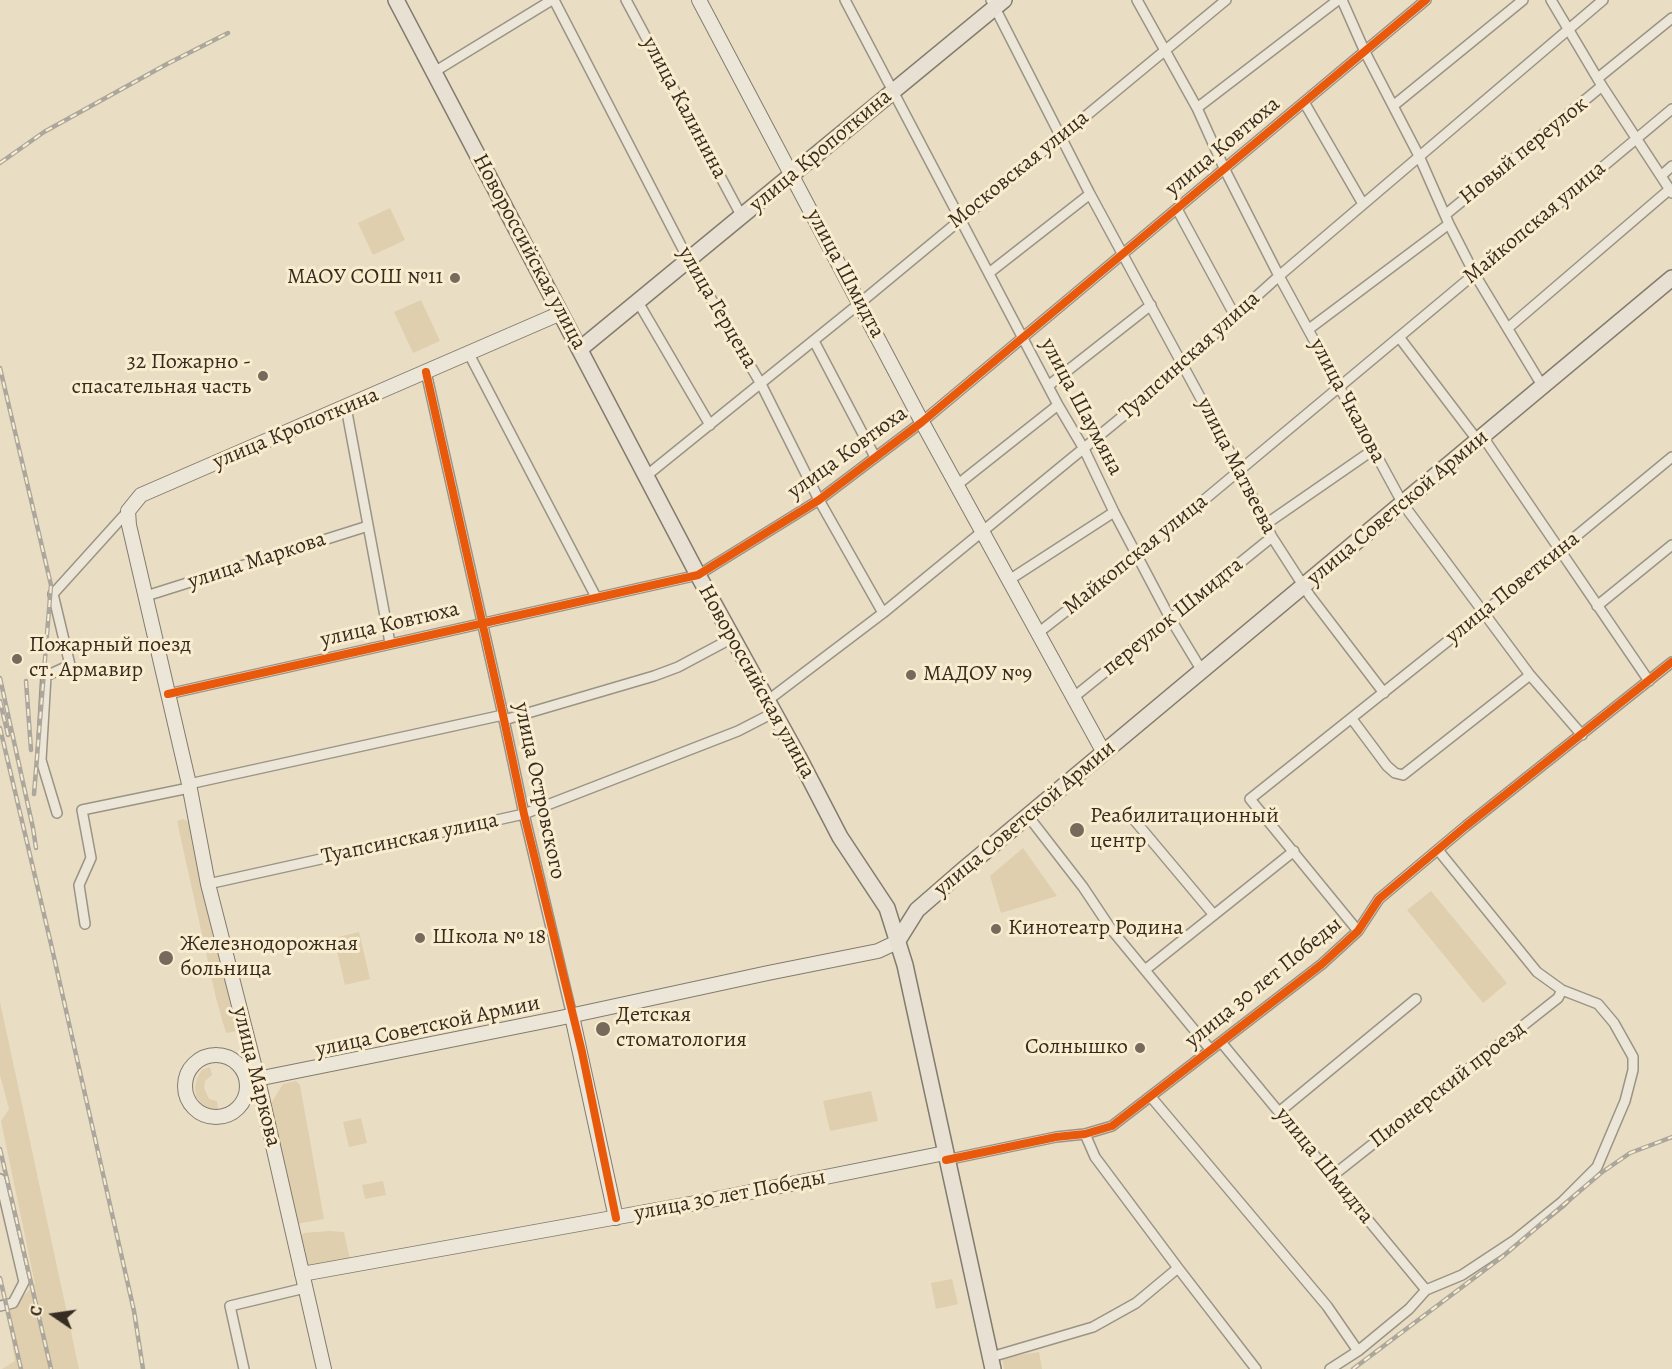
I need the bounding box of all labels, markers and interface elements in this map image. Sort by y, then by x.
street label: улица Калинина [636,33,732,183]
street label: улица Кропоткина [745,84,897,218]
street label: улица Ковтюха [1160,91,1286,203]
street label: Новый переулок [1455,91,1593,211]
street label: Московская улица [943,105,1095,235]
street label: Новороссийская улица [466,150,592,354]
street label: Майкопская улица [1458,156,1612,290]
street label: улица Шмидта [800,205,890,343]
street label: улица Герцена [671,242,763,374]
place label: МАОУ СОШ №11 [287,265,443,291]
marker: МАОУ СОШ №11 [448,271,462,285]
street label: Туапсинская улица [1114,286,1266,426]
street label: улица Шаумяна [1034,334,1128,480]
street label: улица Чкалова [1303,334,1391,468]
place label: 32 Пожарно - спасательная часть [72,350,251,402]
marker: 32 Пожарно - спасательная часть [256,369,270,383]
street label: улица Кропоткина [209,382,383,476]
street label: улица Матвеева [1190,393,1282,539]
street label: улица Ковтюха [783,401,913,505]
street label: улица Советской Армии [1302,424,1494,592]
street label: Майкопская улица [1059,489,1213,621]
street label: улица Маркова [185,526,329,596]
street label: улица Поветкина [1441,526,1585,650]
street label: переулок Шмидта [1097,552,1249,682]
street label: Новороссийская улица [692,580,820,784]
street label: улица Ковтюха [318,596,462,654]
place label: Пожарный поезд ст. Армавир [29,633,191,684]
marker: Пожарный поезд ст. Армавир [10,652,24,666]
place label: МАДОУ №9 [923,662,1032,688]
marker: МАДОУ №9 [904,668,918,682]
street label: улица Островского [507,700,571,882]
street label: улица Советской Армии [929,735,1121,903]
place label: Реабилитационный центр [1090,804,1279,855]
street label: Туапсинская улица [319,807,501,871]
marker: Реабилитационный центр [1068,821,1086,839]
street label: улица 30 лет Победы [1180,912,1348,1054]
place label: Кинотеатр Родина [1008,916,1183,942]
marker: Кинотеатр Родина [989,922,1003,936]
place label: Школа № 18 [432,925,546,951]
marker: Школа № 18 [413,931,427,945]
place label: Железнодорожная больница [180,932,358,984]
marker: Железнодорожная больница [157,949,175,967]
street label: улица Советской Армии [313,990,543,1064]
place label: Детская стоматология [616,1003,747,1054]
street label: улица Маркова [226,1004,286,1150]
street label: Пионерский проезд [1365,1016,1531,1154]
marker: Детская стоматология [594,1020,612,1038]
place label: Солнышко [1025,1035,1128,1061]
marker: Солнышко [1133,1041,1147,1055]
street label: улица Шмидта [1269,1102,1379,1230]
street label: улица 30 лет Победы [632,1165,828,1227]
north arrow [24,1285,84,1345]
text: С [25,1304,48,1318]

